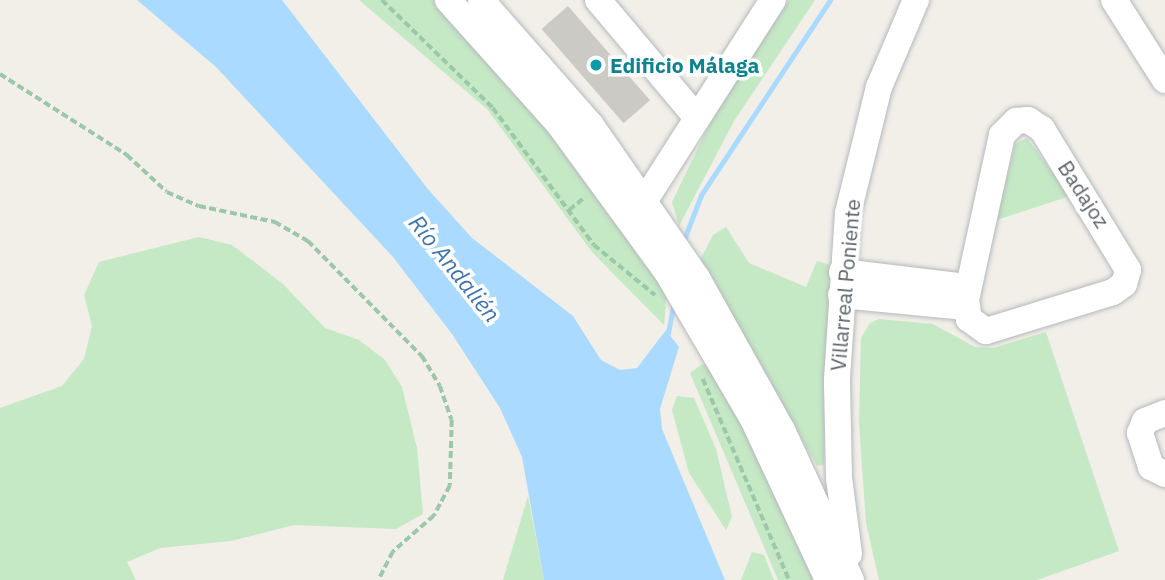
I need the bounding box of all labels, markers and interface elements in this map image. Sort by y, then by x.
place label: Edificio Málaga [610,52,760,78]
marker: Edificio Málaga [588,57,604,73]
street label: Badajoz [1053,156,1115,232]
street label: Villarreal Poniente [825,198,865,372]
water label: Río Andalién [404,209,506,327]

